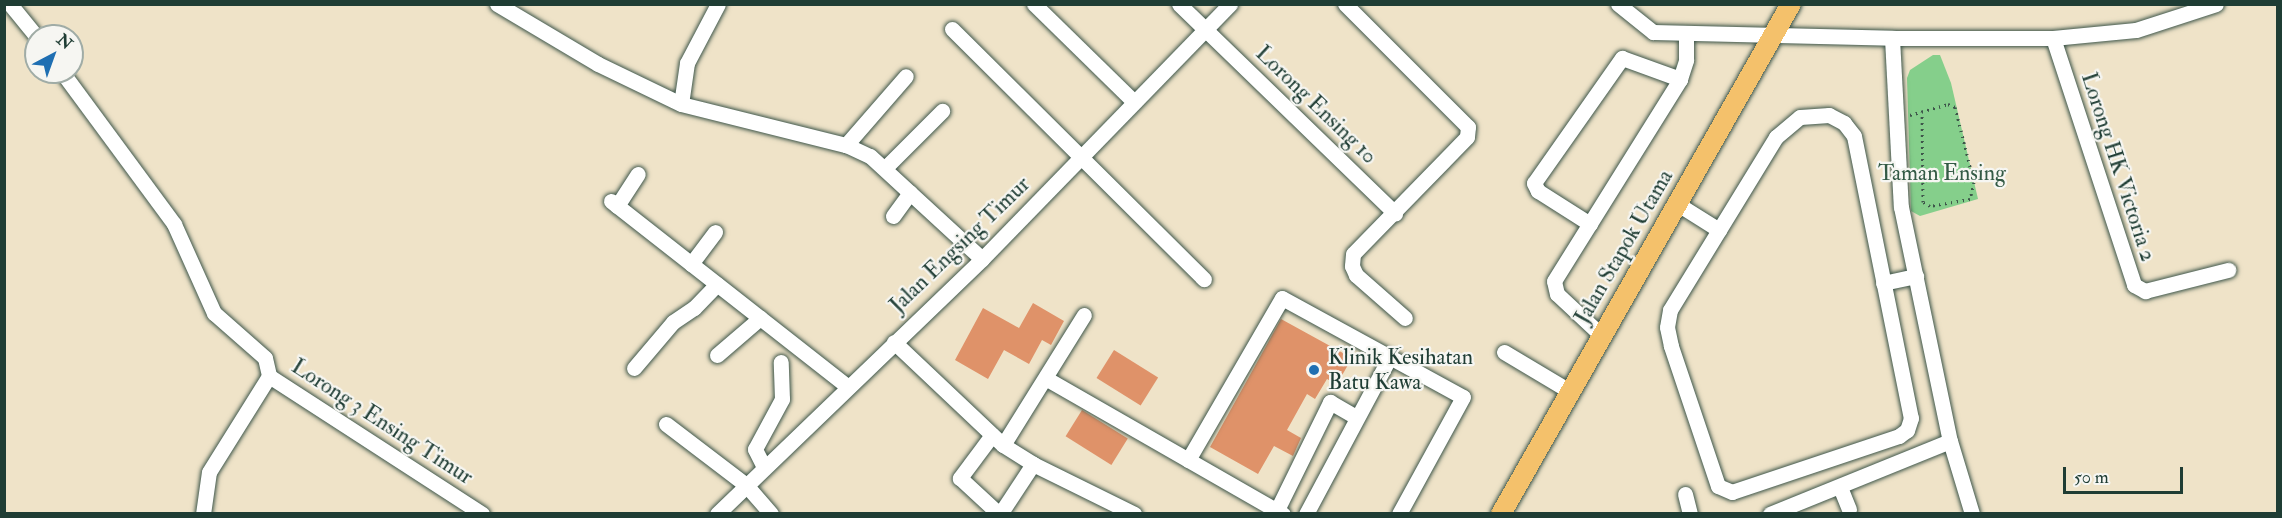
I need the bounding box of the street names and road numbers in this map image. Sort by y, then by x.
street label: Lorong Ensing 10 [1250,40,1382,170]
street label: Lorong HK Victoria 2 [2075,69,2161,265]
street label: Jalan Stapok Utama [1569,165,1679,329]
street label: Jalan Engsing Timur [884,171,1036,319]
street label: Lorong 3 Ensing Timur [286,353,478,491]

